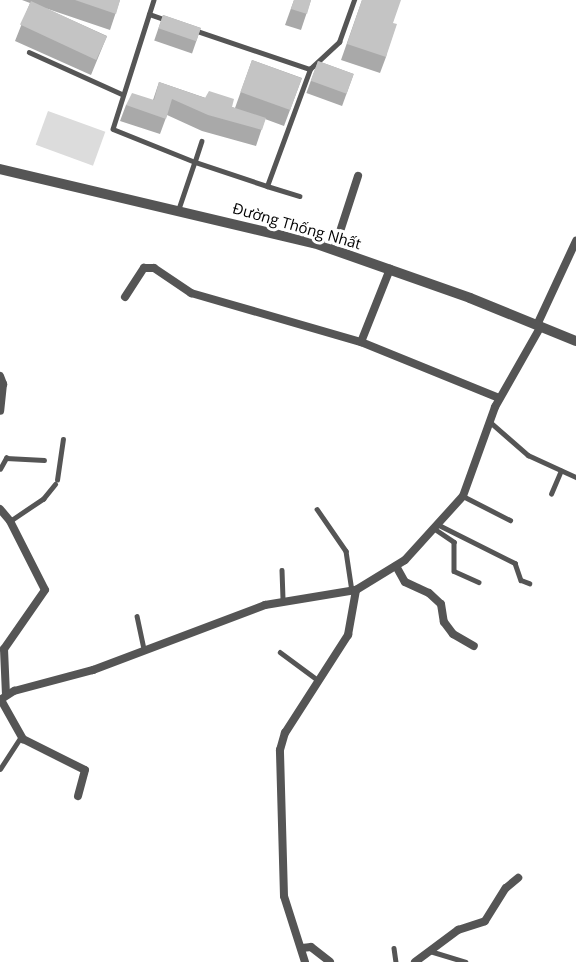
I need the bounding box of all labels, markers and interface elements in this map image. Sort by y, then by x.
street label: Đường Thống Nhất [231,199,363,253]

